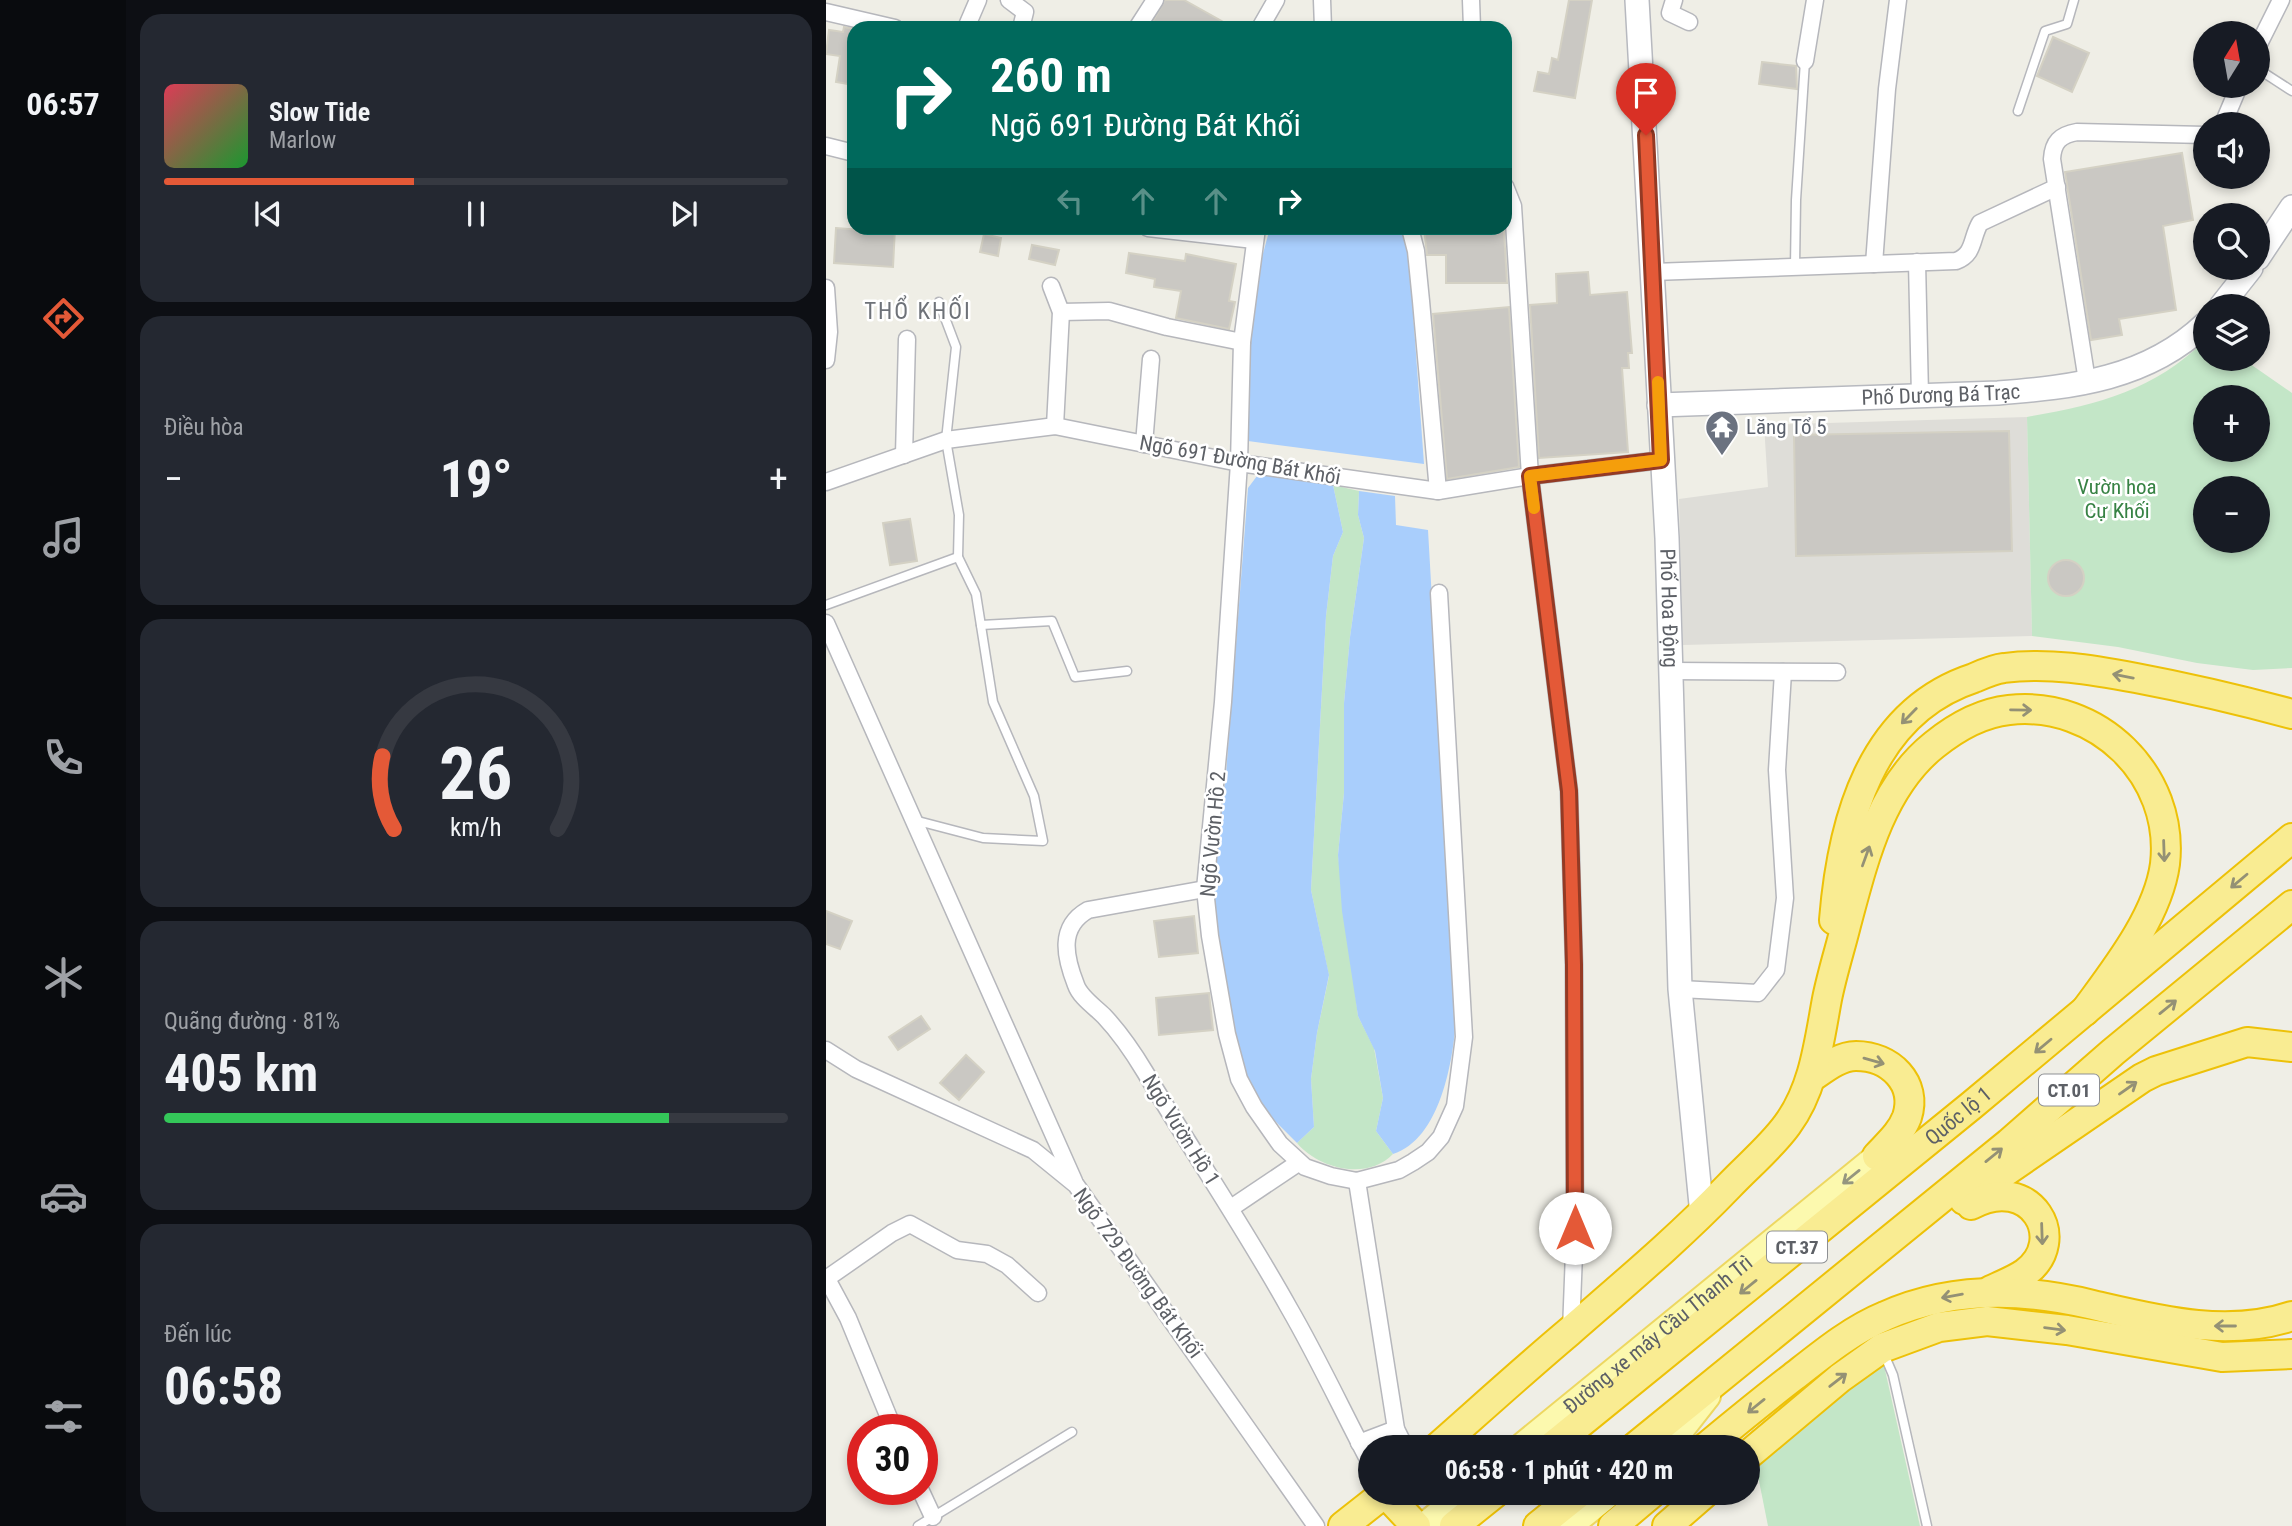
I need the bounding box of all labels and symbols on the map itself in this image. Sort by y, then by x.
north arrow [2193,21,2270,98]
pin [1616,63,1676,135]
district label: THỔ KHỐI [864,295,972,325]
street label: Phố Dương Bá Trạc [1861,379,2021,410]
temple icon: Lăng Tổ 5 [1703,408,1741,457]
place label: Lăng Tổ 5 [1746,415,1827,439]
street label: Ngõ 691 Đường Bát Khối [1138,430,1342,490]
park label: Vườn hoa Cự Khối [2077,475,2157,523]
street label: Phố Hoa Động [1655,548,1683,668]
one-way arrow [2112,668,2135,682]
one-way arrow [2009,703,2032,717]
one-way arrow [1901,707,1918,724]
street label: Ngõ Vườn Hồ 2 [1196,770,1230,898]
one-way arrow [2158,840,2171,863]
one-way arrow [1861,846,1873,868]
one-way arrow [2231,873,2249,889]
one-way arrow [2158,1000,2176,1015]
one-way arrow [2035,1038,2053,1053]
one-way arrow [1863,1055,1885,1068]
street label: Ngõ Vườn Hồ 1 [1137,1070,1225,1190]
road number: CT.01 [2039,1074,2099,1106]
one-way arrow [2118,1081,2137,1095]
street label: Quốc lộ 1 [1920,1082,1996,1150]
one-way arrow [1985,1147,2003,1163]
one-way arrow [1842,1169,1860,1185]
street label: Ngõ 729 Đường Bát Khối [1068,1183,1208,1363]
position arrow [1538,1191,1612,1265]
one-way arrow [2035,1222,2049,1245]
road number: CT.37 [1767,1232,1827,1262]
street label: Đường xe máy Cầu Thanh Trì [1559,1250,1757,1419]
one-way arrow [1740,1279,1758,1295]
one-way arrow [1941,1290,1964,1303]
one-way arrow [2214,1319,2237,1333]
one-way arrow [2043,1322,2066,1335]
one-way arrow [1829,1373,1847,1388]
one-way arrow [1748,1398,1766,1414]
speed limit sign: 30 [847,1414,938,1505]

